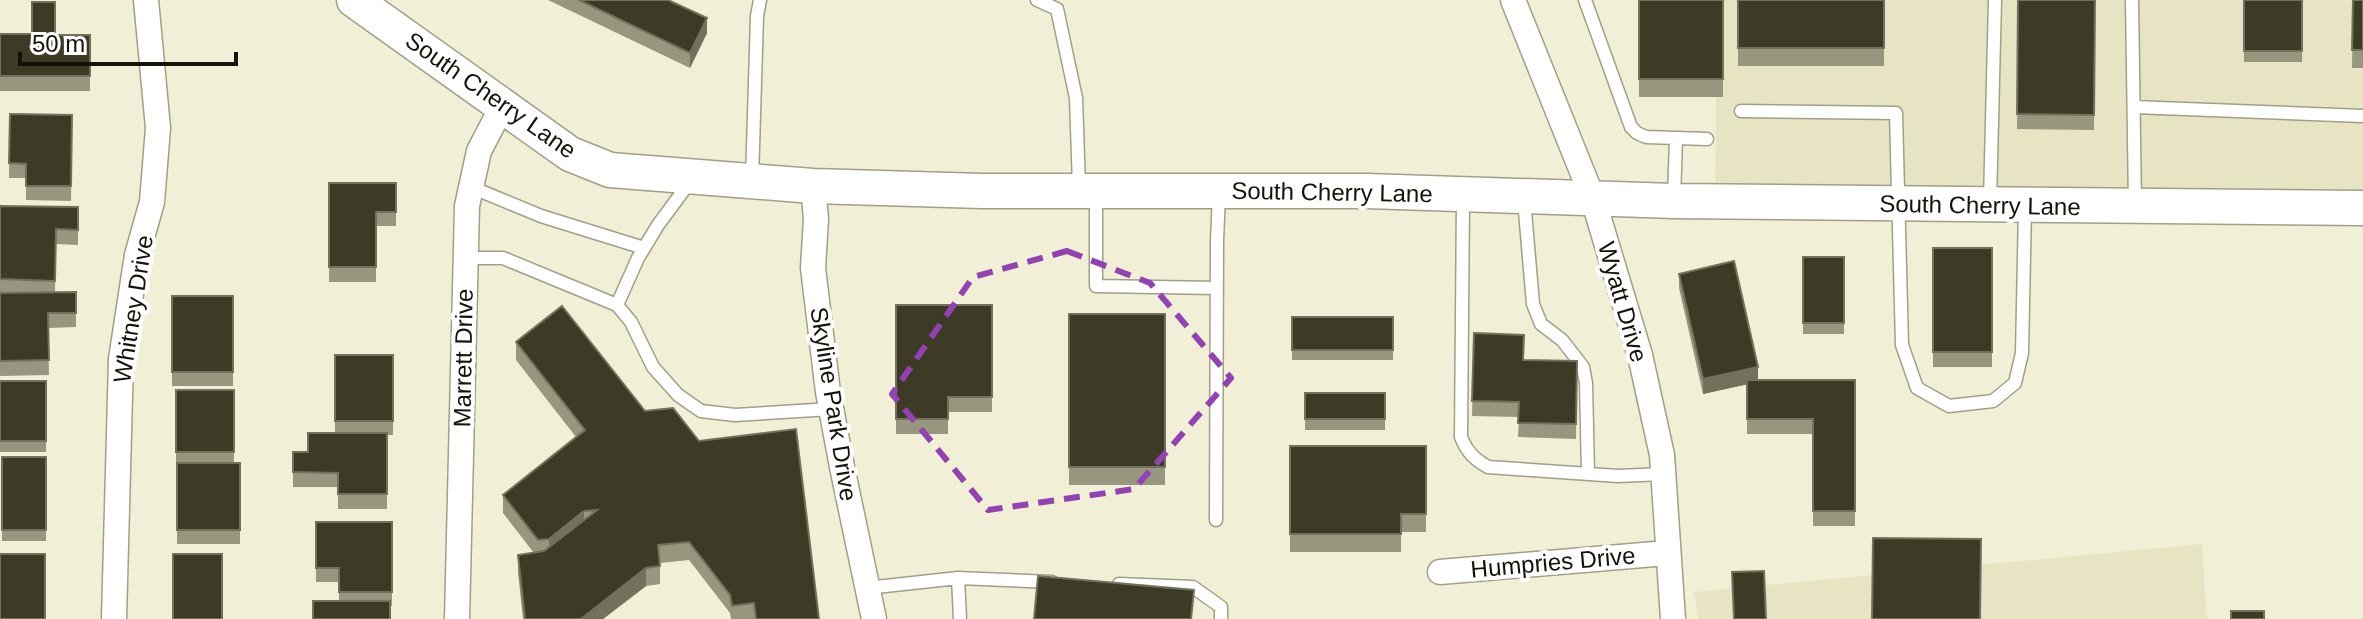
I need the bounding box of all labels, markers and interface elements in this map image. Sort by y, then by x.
scale bar [20,16,236,66]
street label: South Cherry Lane [401,26,581,164]
text: 50 m [32,30,85,57]
street label: South Cherry Lane [1231,177,1433,207]
street label: South Cherry Lane [1879,190,2081,220]
street label: Whitney Drive [108,233,158,385]
street label: Wyatt Drive [1593,239,1653,365]
street label: Marrett Drive [448,288,478,428]
street label: Skyline Park Drive [805,305,863,503]
street label: Humpries Drive [1469,541,1637,583]

